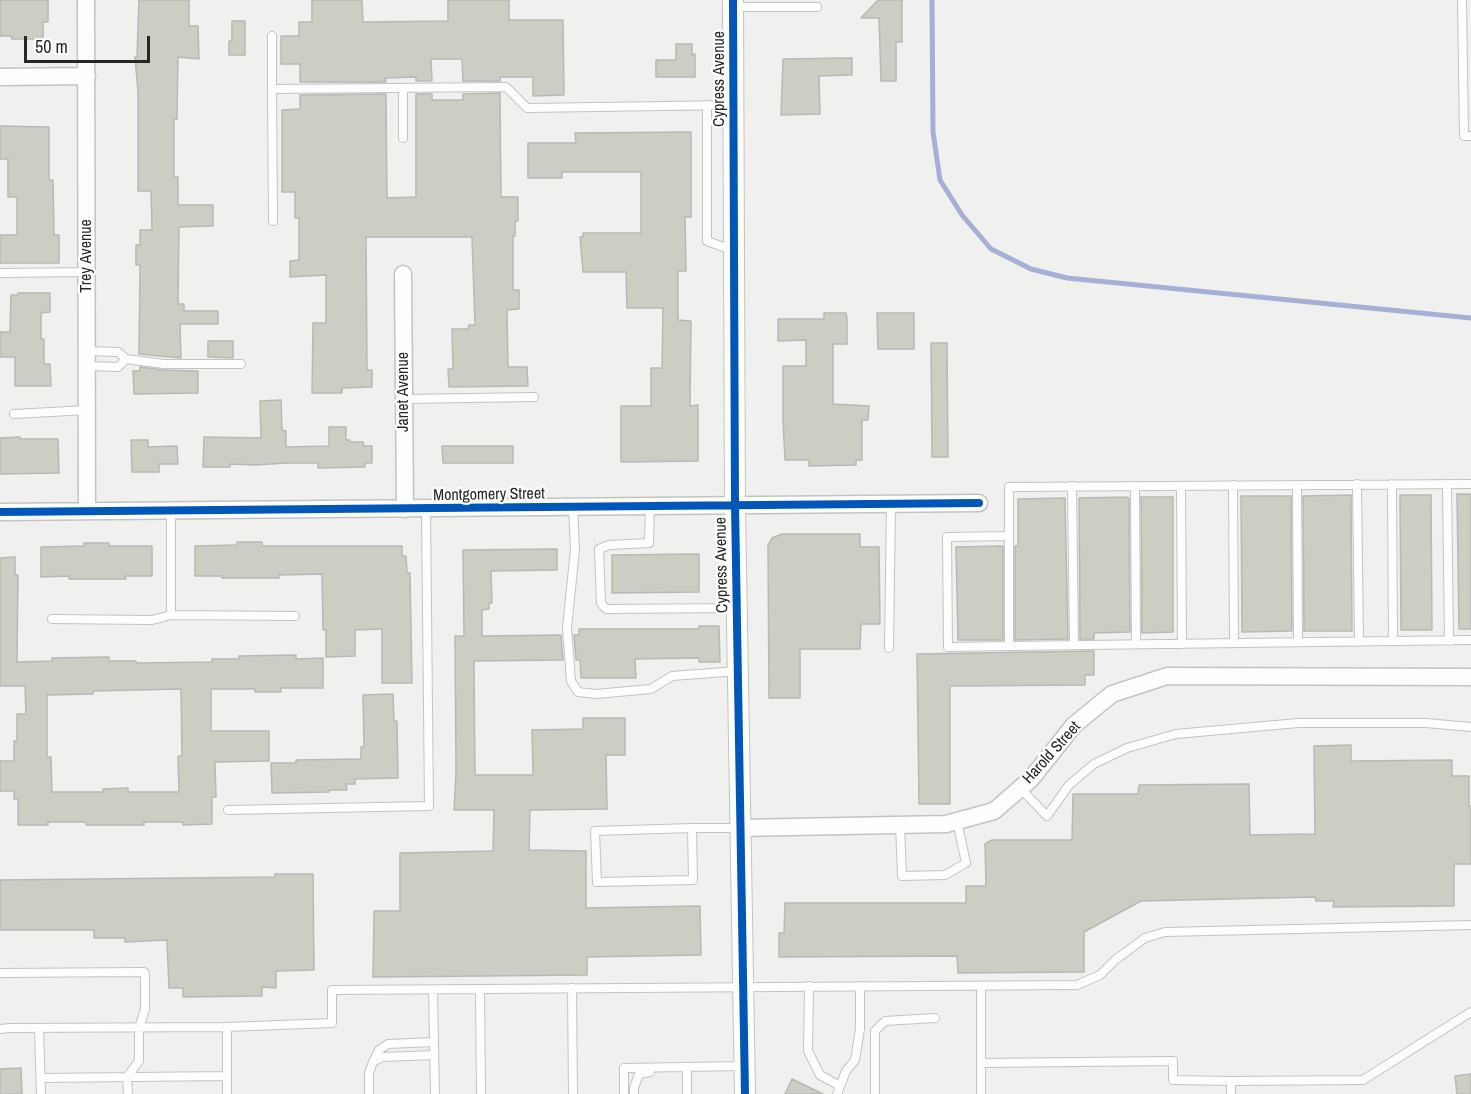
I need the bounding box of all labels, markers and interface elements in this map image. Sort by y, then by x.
scale bar [27,24,153,62]
street label: Cypress Avenue [710,31,730,127]
text: 50 m [35,34,68,59]
street label: Trey Avenue [77,219,97,293]
street label: Janet Avenue [394,352,414,432]
street label: Montgomery Street [433,484,545,506]
street label: Cypress Avenue [712,517,732,613]
street label: Harold Street [1019,718,1085,788]

